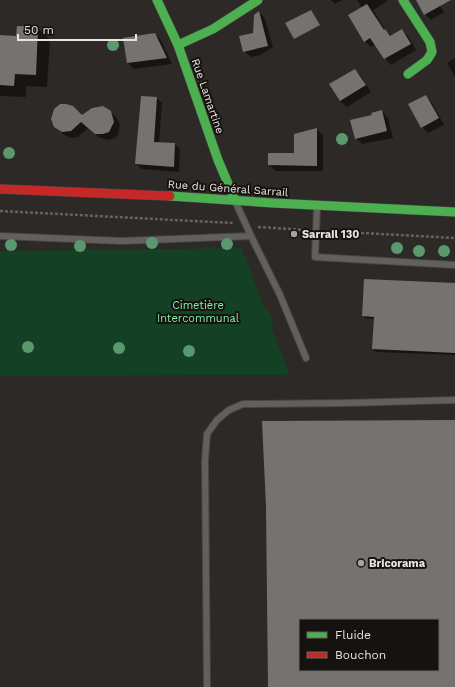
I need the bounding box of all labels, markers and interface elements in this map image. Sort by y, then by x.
scale bar [18,16,136,42]
text: 50 m [24,23,54,37]
street label: Rue Lamartine [189,57,226,135]
street label: Rue du Général Sarrail [167,178,289,199]
place label: Sarrail 130 [302,228,359,241]
marker: Sarrail 130 [289,229,299,239]
park label: Cimetière Intercommunal [157,299,240,325]
place label: Bricorama [369,557,426,570]
marker: Bricorama [356,558,366,568]
legend [299,619,439,671]
text: Fluide [335,628,371,642]
text: Bouchon [335,648,386,662]

